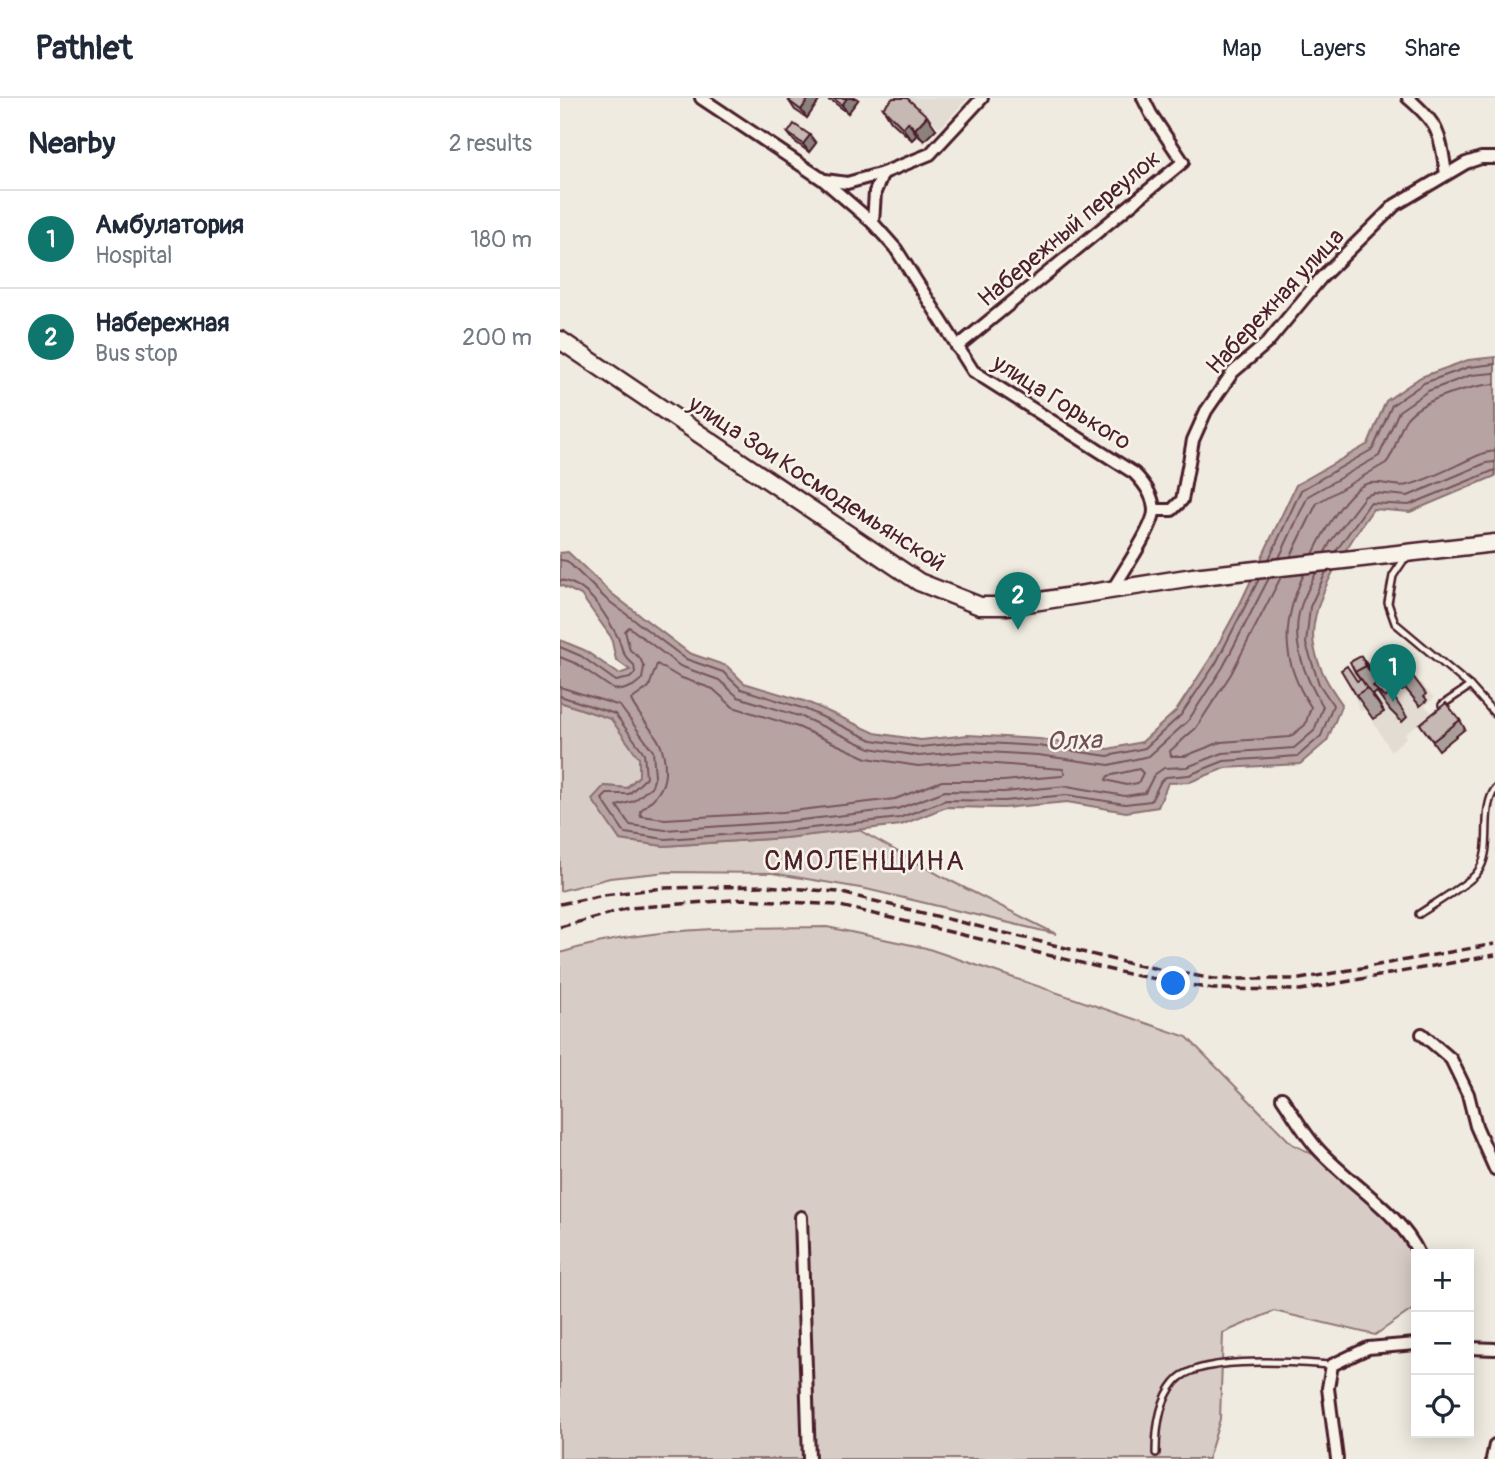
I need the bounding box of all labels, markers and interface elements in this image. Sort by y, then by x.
text: Pathlet [35,28,132,69]
text: Map [1222,34,1262,63]
text: Layers [1300,34,1366,63]
text: Share [1404,34,1460,63]
text: Nearby [28,125,115,162]
text: 2 results [449,129,532,158]
street label: Набережный переулок [972,144,1166,313]
text: Амбулатория [95,209,244,241]
street label: Набережная улица [1200,222,1350,380]
text: 1 [47,225,56,254]
text: 180 m [470,225,532,254]
text: Hospital [95,241,173,270]
text: Набережная [95,307,230,339]
text: 2 [45,323,57,352]
text: 200 m [462,323,532,352]
text: Bus stop [95,339,178,368]
street label: улица Горького [986,348,1137,457]
street label: улица Зои Космодемьянской [682,389,951,578]
pin: 2 [995,572,1041,630]
pin: 1 [1370,644,1416,702]
water label: Олха [1046,724,1104,758]
district label: СМОЛЕНЩИНА [764,844,966,879]
your location [1156,966,1190,1000]
map controls [1411,1249,1474,1438]
button: + [1411,1249,1474,1312]
button: − [1411,1312,1474,1375]
button: locate [1411,1375,1474,1438]

